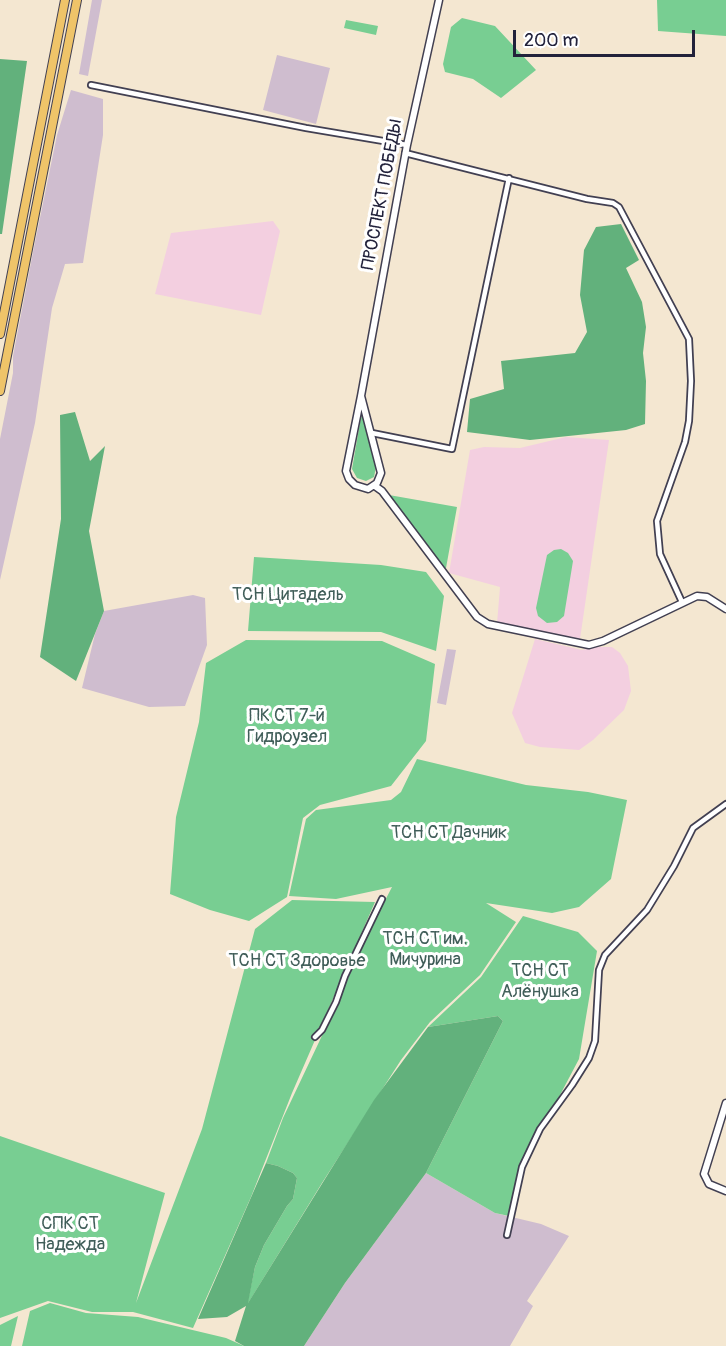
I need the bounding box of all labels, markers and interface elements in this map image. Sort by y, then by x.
scale bar [516,18,698,56]
text: 200 m [524,29,579,52]
street label: ПРОСПЕКТ ПОБЕДЫ [358,118,408,272]
park label: ТСН Цитадель [232,584,344,606]
park label: ПК СТ 7-й Гидроузел [247,705,327,748]
park label: ТСН СТ Дачник [391,822,507,844]
park label: ТСН СТ им. Мичурина [382,928,468,970]
park label: ТСН СТ Здоровье [229,950,365,972]
park label: ТСН СТ Алёнушка [501,960,579,1002]
park label: СПК СТ Надежда [35,1213,105,1256]

